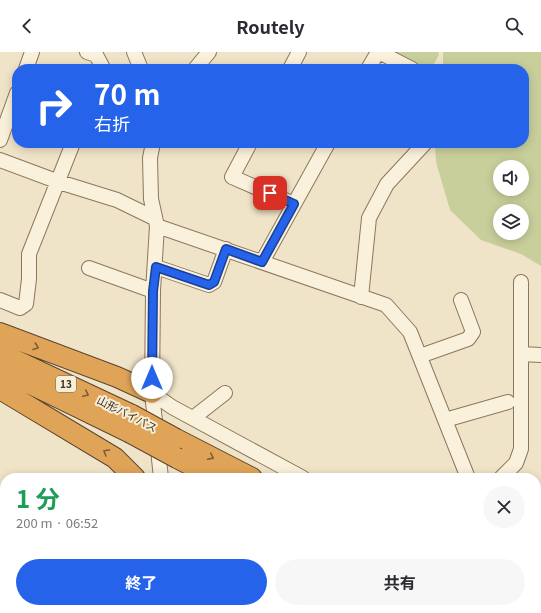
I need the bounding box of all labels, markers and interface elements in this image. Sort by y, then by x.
text: Routely [236,13,305,39]
icon: back [16,15,38,37]
icon: search [503,15,525,37]
text: 70 m [94,73,160,113]
icon: right [28,80,80,132]
text: 右折 [94,110,130,136]
map controls [493,160,529,240]
button: sound [493,160,529,196]
pin [253,176,287,210]
icon: arrive [259,182,281,204]
button: layers [493,204,529,240]
one-way arrow [33,343,40,351]
position arrow [131,357,173,399]
road number: 13 [56,376,76,392]
one-way arrow [82,389,89,397]
street label: 山形バイパス [95,391,160,435]
one-way arrow [103,450,110,457]
one-way arrow [207,452,214,459]
text: 1 分 [16,480,60,515]
button: close [483,486,525,528]
text: 200 m · 06:52 [16,513,98,532]
button: 終了 [16,559,267,605]
button: 共有 [275,559,525,605]

